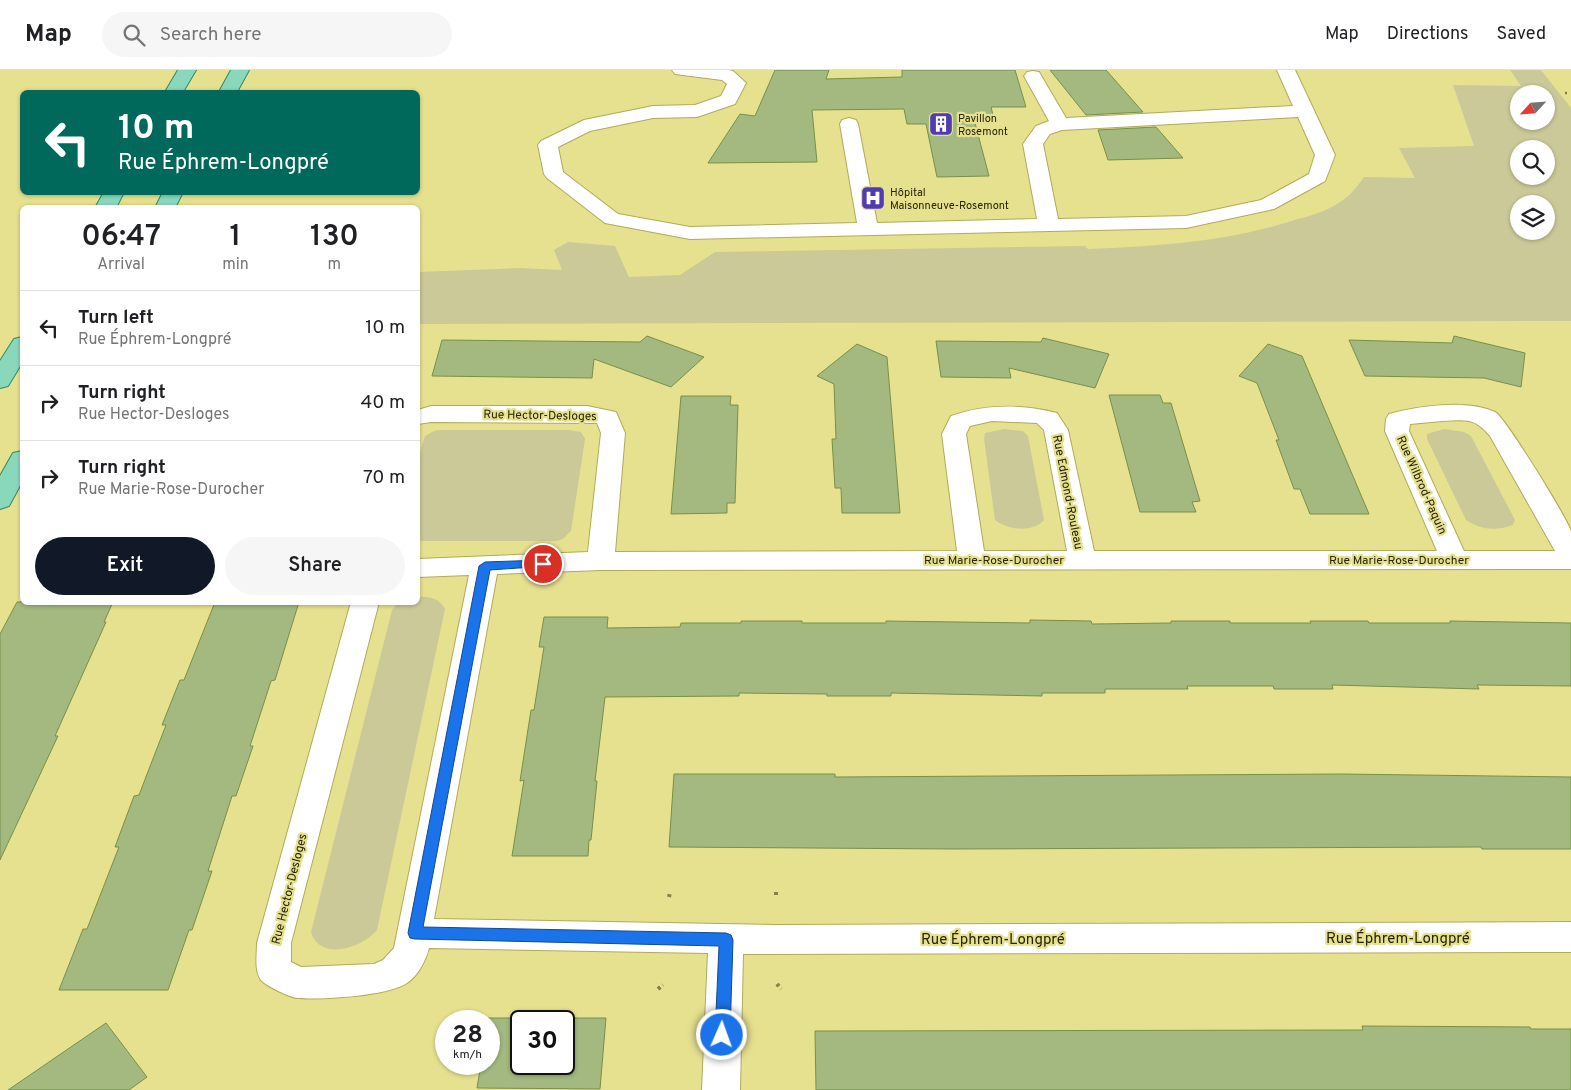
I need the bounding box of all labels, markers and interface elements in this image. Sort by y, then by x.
search box [102,12,452,57]
text: Map [25,20,72,50]
icon: search [120,21,148,49]
text: Search here [160,23,261,47]
text: Map [1325,23,1359,46]
text: Directions [1387,23,1469,46]
text: Saved [1497,23,1546,46]
north arrow [1510,85,1555,130]
map controls [1510,85,1555,240]
text: 10 m [118,107,194,151]
icon: left [35,110,100,175]
building icon: Pavillon Rosemont [928,111,954,137]
place label: Pavillon Rosemont [958,112,1008,139]
button: search [1510,140,1555,185]
text: Rue Éphrem-Longpré [118,150,329,177]
hospital icon: Hôpital Maisonneuve-Rosemont [860,185,886,211]
place label: Hôpital Maisonneuve-Rosemont [890,186,1009,213]
button: layers [1510,195,1555,240]
text: 06:47 [81,219,161,256]
text: 1 [230,219,241,256]
text: 130 [310,219,359,256]
text: Arrival [97,255,145,275]
text: min [222,255,249,275]
text: m [328,255,341,275]
text: Turn left [78,306,154,330]
icon: left [35,314,63,342]
text: 10 m [365,316,405,340]
text: Rue Éphrem-Longpré [78,330,231,350]
text: Turn right [78,381,166,405]
icon: right [35,389,63,417]
text: 40 m [360,391,405,415]
text: Rue Hector-Desloges [78,405,229,425]
street label: Rue Hector-Desloges [483,407,597,425]
street label: Rue Edmond-Rouleau [1048,434,1086,551]
street label: Rue Wilbrod-Paquin [1392,434,1450,537]
text: Turn right [78,456,166,480]
icon: right [35,464,63,492]
text: 70 m [363,466,405,490]
text: Rue Marie-Rose-Durocher [78,480,265,500]
button: Exit [35,537,215,595]
button: Share [225,537,405,595]
pin [522,543,564,585]
icon: arrive [529,550,557,578]
street label: Rue Marie-Rose-Durocher [924,553,1064,569]
street label: Rue Marie-Rose-Durocher [1329,553,1469,569]
street label: Rue Hector-Desloges [268,832,311,946]
street label: Rue Éphrem-Longpré [1326,929,1470,949]
street label: Rue Éphrem-Longpré [921,930,1065,950]
position arrow [695,1008,747,1060]
speed limit sign: 30 [510,1010,575,1075]
text: 28 [452,1020,483,1052]
text: km/h [453,1047,482,1063]

